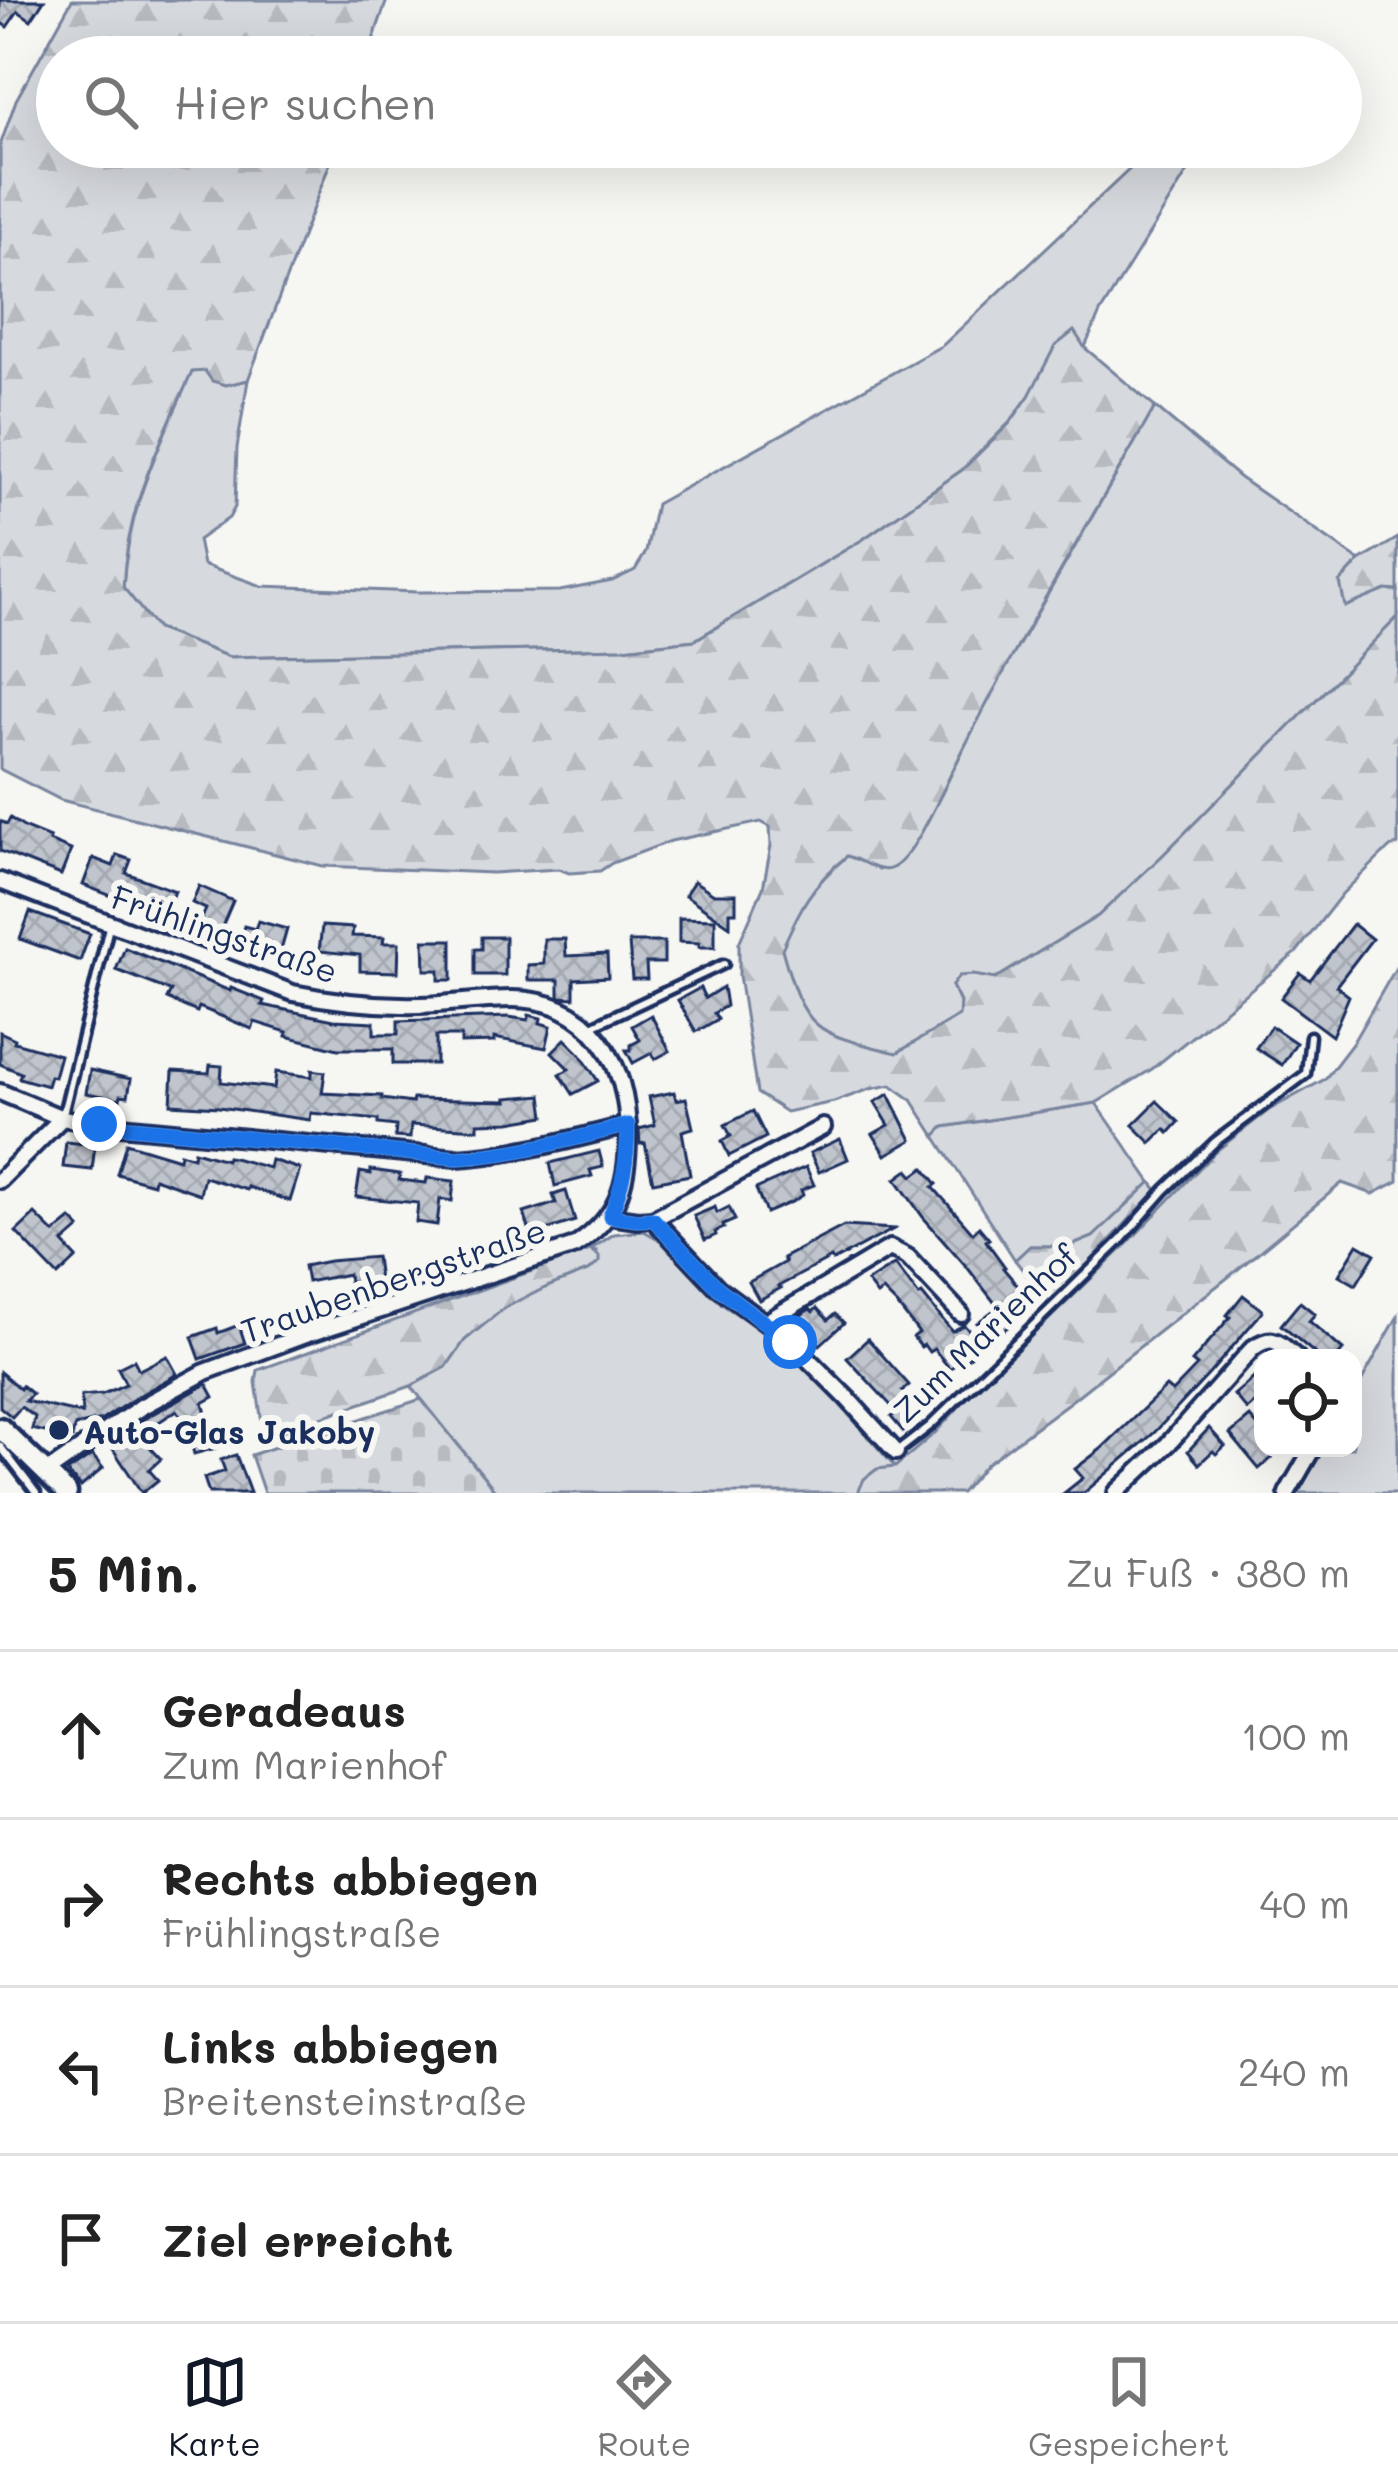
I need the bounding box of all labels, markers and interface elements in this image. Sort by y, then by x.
search box [36,36,1362,168]
icon: search [78,69,144,135]
text: Hier suchen [174,73,436,131]
street label: Frühlingstraße [106,874,344,992]
route end [72,1097,126,1151]
street label: Traubenbergstraße [235,1207,551,1351]
street label: Zum Marienhof [883,1232,1086,1431]
route start [763,1315,817,1369]
map controls [1254,1349,1362,1457]
button: locate [1254,1349,1362,1457]
place label: Auto-Glas Jakoby [83,1409,375,1453]
marker: Auto-Glas Jakoby [46,1417,72,1443]
text: 5 Min. [48,1538,200,1605]
text: Zu Fuß · 380 m [1066,1546,1350,1597]
text: Geradeaus [162,1680,406,1738]
icon: ahead [48,1702,114,1768]
text: 100 m [1241,1709,1350,1760]
text: Zum Marienhof [162,1738,446,1789]
text: Rechts abbiegen [162,1848,538,1906]
icon: right [48,1870,114,1936]
text: 40 m [1259,1877,1350,1928]
text: Frühlingstraße [162,1906,442,1957]
text: Links abbiegen [162,2016,499,2074]
icon: left [48,2038,114,2104]
text: 240 m [1238,2045,1350,2096]
text: Breitensteinstraße [162,2074,527,2125]
icon: arrive [48,2206,114,2272]
text: Ziel erreicht [162,2210,453,2268]
tab: Karte [168,2349,261,2464]
tab: Route [598,2349,691,2464]
tab: Gespeichert [1028,2349,1230,2464]

